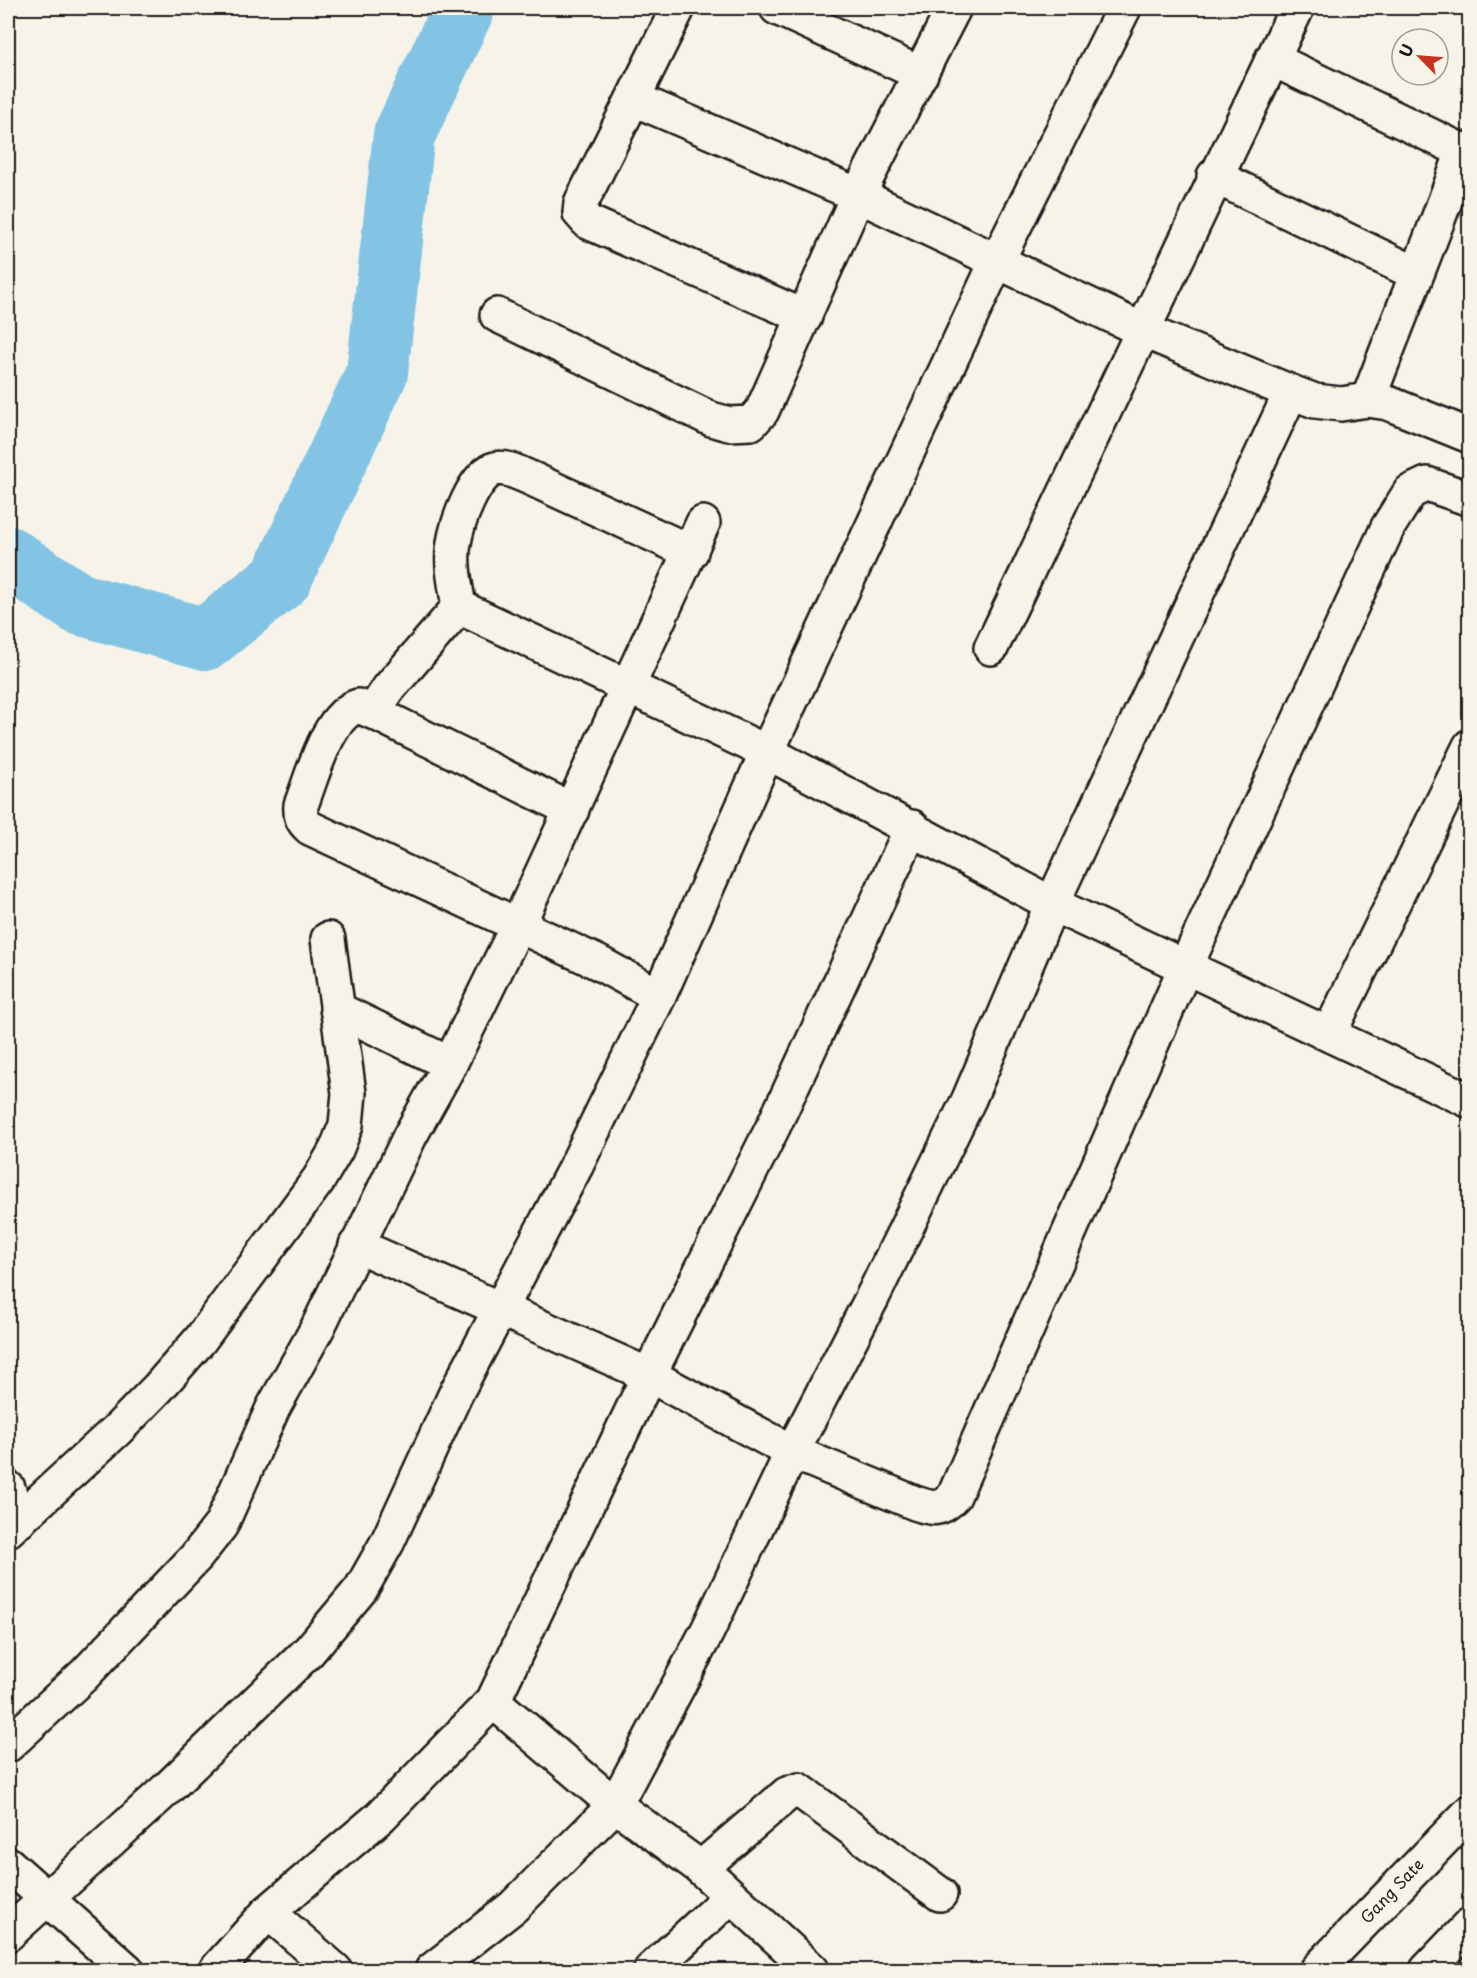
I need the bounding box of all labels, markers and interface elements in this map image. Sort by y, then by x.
north arrow [1390,27,1450,87]
text: U [1392,40,1419,61]
street label: Gang Sate [1354,1852,1429,1928]

